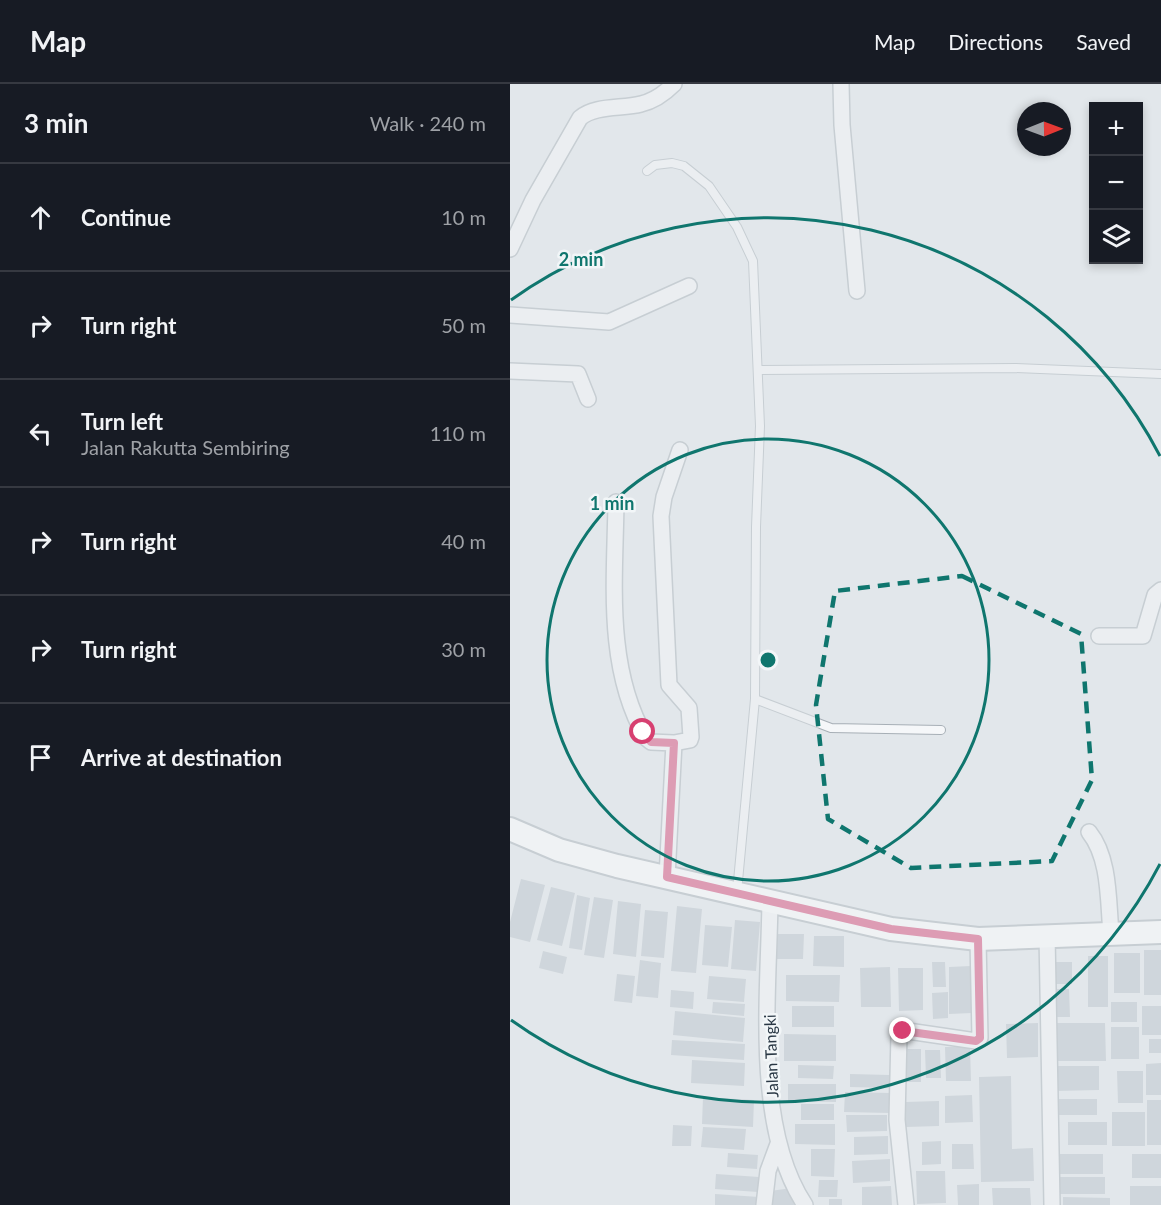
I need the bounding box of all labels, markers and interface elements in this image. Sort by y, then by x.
text: Map [30,24,86,58]
text: Map [874,29,915,54]
text: Directions [948,29,1043,54]
text: Saved [1076,29,1131,54]
north arrow [1017,102,1071,156]
map controls [1089,102,1143,264]
button: + [1089,102,1143,156]
text: 3 min [24,107,88,139]
text: Walk · 240 m [370,111,486,135]
button: − [1089,156,1143,210]
icon: ahead [24,201,57,234]
text: Continue [81,204,171,231]
text: 10 m [441,205,486,229]
button: layers [1089,210,1143,264]
text: 2 min [559,248,603,270]
icon: right [24,309,57,342]
text: Turn right [81,312,176,339]
text: 50 m [441,313,486,337]
text: Turn left [81,408,163,435]
icon: left [24,417,57,450]
text: 110 m [430,421,486,445]
text: Jalan Rakutta Sembiring [81,435,290,459]
text: 1 min [590,492,634,514]
icon: right [24,525,57,558]
text: Turn right [81,528,176,555]
text: 40 m [441,529,486,553]
icon: right [24,633,57,666]
text: Turn right [81,636,176,663]
text: 30 m [441,637,486,661]
centre of rings [758,650,778,670]
route start [629,718,655,744]
icon: arrive [24,741,57,774]
text: Arrive at destination [81,744,282,771]
street label: Jalan Tangki [760,1014,781,1098]
route end [889,1017,915,1043]

